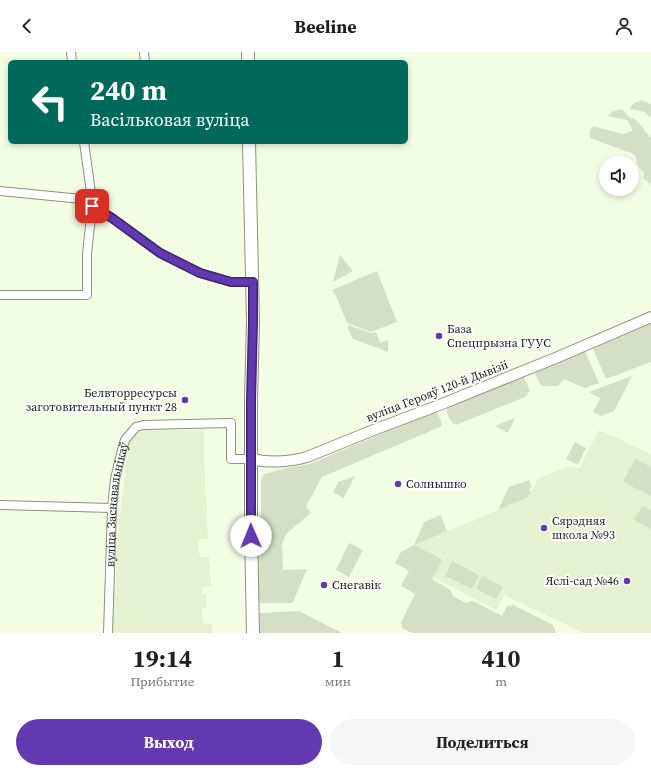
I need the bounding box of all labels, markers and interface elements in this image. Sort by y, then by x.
text: Beeline [294,14,357,39]
icon: back [16,15,38,37]
icon: person [613,15,635,37]
text: 240 m [90,71,167,109]
icon: left [24,76,76,128]
text: Васільковая вуліца [90,107,250,132]
map controls [599,156,639,196]
button: sound [599,156,639,196]
pin [75,189,109,223]
icon: arrive [81,195,103,217]
place label: База Спецпрызна ГУУС [447,321,551,351]
marker: База Спецпрызна ГУУС [434,331,444,341]
street label: вуліца Герояў 120-й Дывізіі [364,356,511,425]
place label: Белвторресурсы заготовительный пункт 28 [26,385,177,415]
marker: Белвторресурсы заготовительный пункт 28 [180,395,190,405]
street label: вуліца Заснавальнікаў [102,439,132,567]
place label: Солнышко [406,476,467,492]
marker: Солнышко [393,479,403,489]
place label: Сярэдняя школа №93 [552,513,615,543]
position arrow [230,515,272,557]
marker: Сярэдняя школа №93 [539,523,549,533]
place label: Яслі-сад №46 [546,573,619,589]
marker: Яслі-сад №46 [622,576,632,586]
place label: Снегавік [332,577,381,593]
marker: Снегавік [319,580,329,590]
text: 19:14 [133,642,192,675]
text: 1 [331,642,344,675]
text: 410 [482,642,521,675]
text: Прибытие [130,673,194,690]
text: мин [325,673,351,690]
text: m [495,673,507,690]
button: Выход [16,719,322,765]
button: Поделиться [330,719,635,765]

